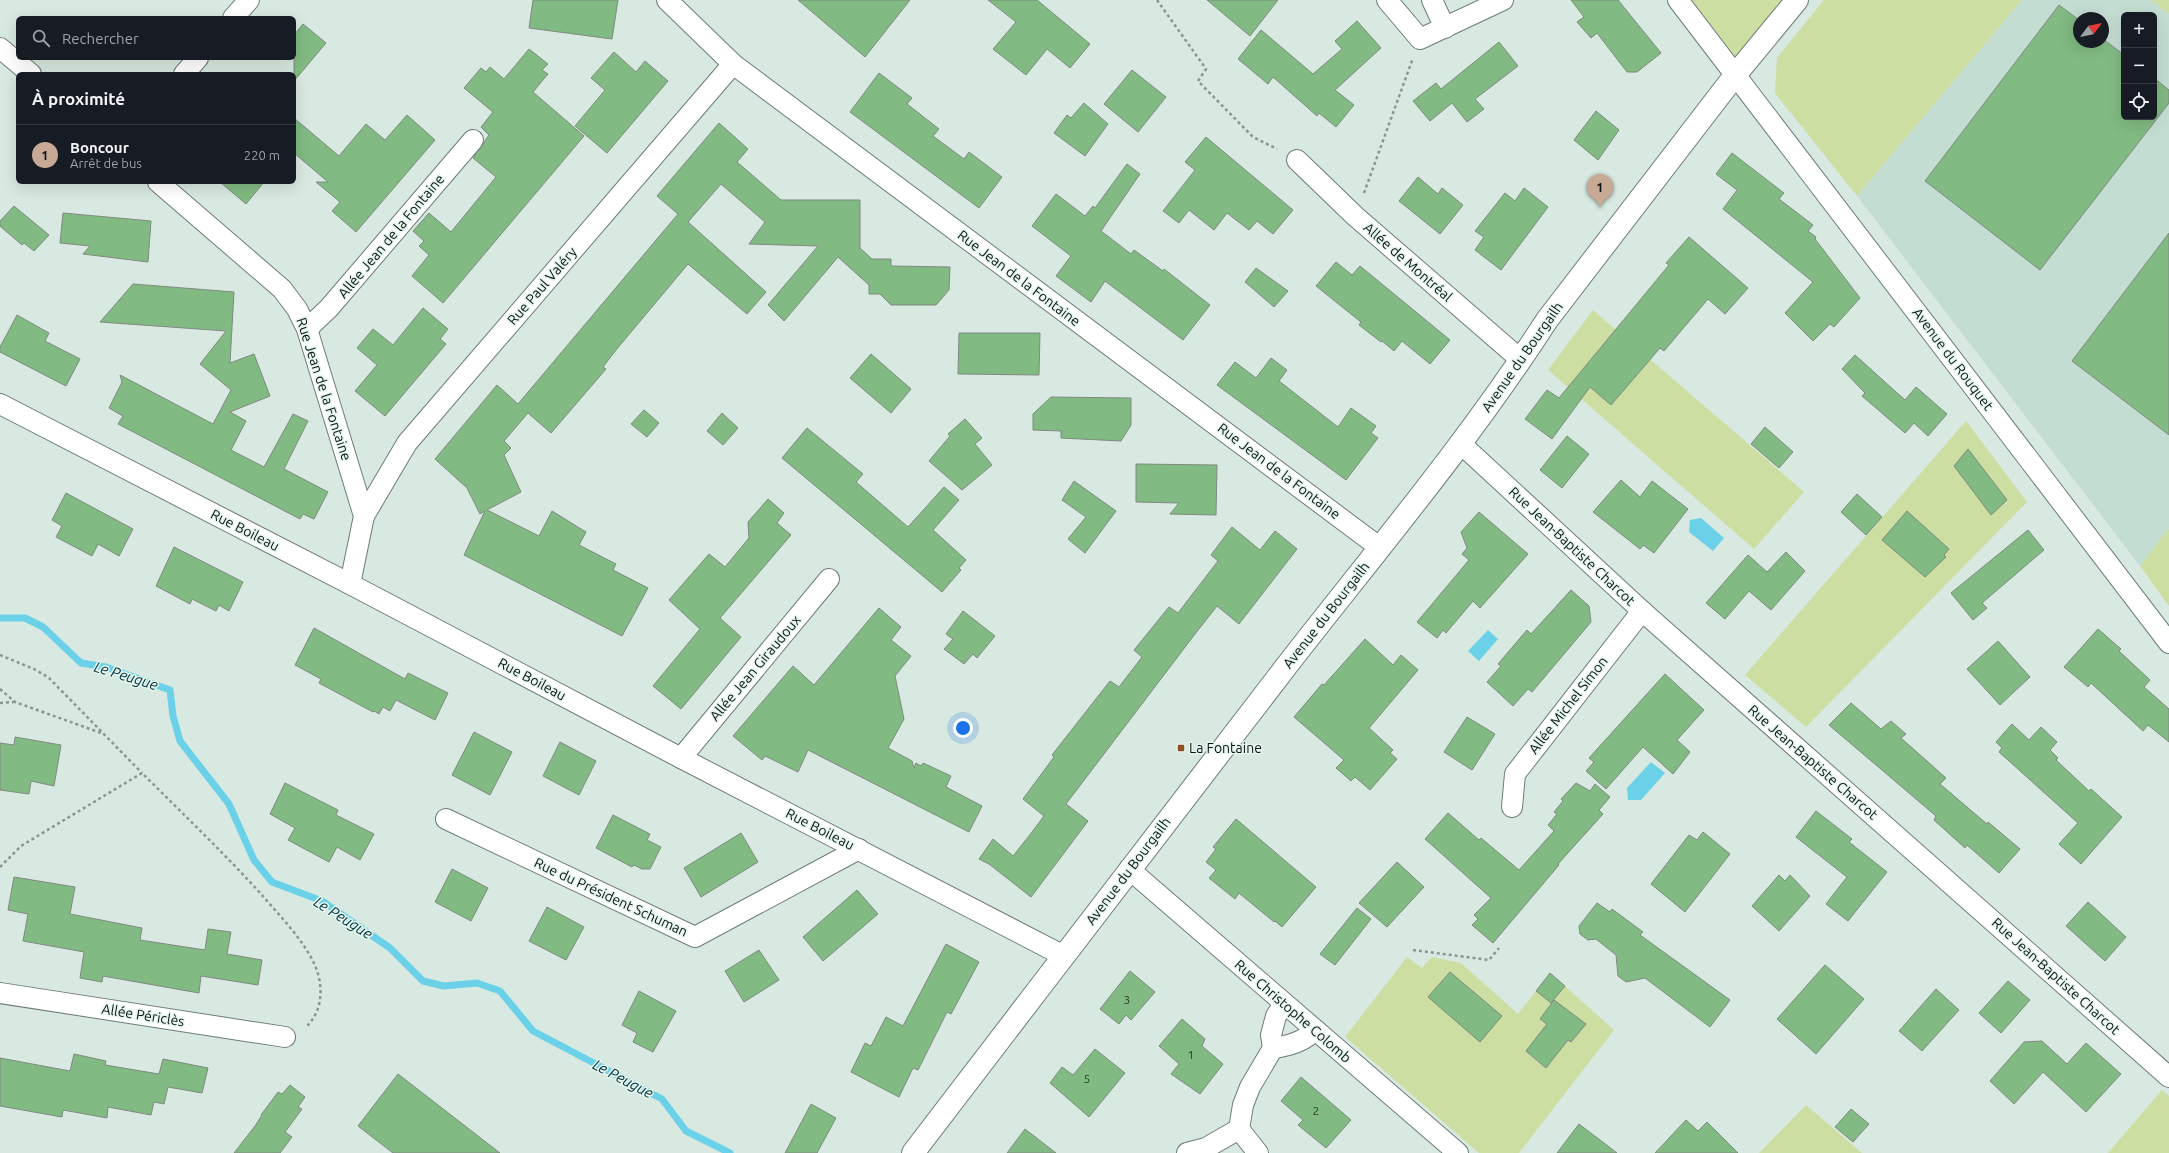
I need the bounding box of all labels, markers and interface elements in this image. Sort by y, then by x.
north arrow [2073,12,2109,48]
map controls [2121,12,2157,120]
button: + [2121,12,2157,48]
search box [16,16,296,60]
icon: search [30,27,52,49]
text: Rechercher [62,30,139,47]
button: − [2121,48,2157,84]
button: locate [2121,84,2157,120]
text: À proximité [32,89,125,108]
text: Boncour [70,139,129,156]
text: 1 [41,148,49,162]
text: 220 m [244,148,280,162]
text: Arrêt de bus [70,156,142,170]
street label: Allée Jean de la Fontaine [335,171,447,301]
pin: 1 [1587,174,1613,207]
street label: Allée de Montréal [1360,219,1456,305]
street label: Rue Jean de la Fontaine [955,227,1083,329]
street label: Rue Paul Valéry [504,244,580,328]
street label: Avenue du Bourgailh [1478,299,1566,415]
street label: Avenue du Rouquet [1909,305,1997,414]
street label: Rue Jean de la Fontaine [293,316,355,462]
street label: Rue Jean de la Fontaine [1215,420,1343,522]
street label: Rue Jean-Baptiste Charcot [1506,483,1639,609]
street label: Rue Boileau [208,506,282,554]
street label: Avenue du Bourgailh [1280,559,1372,671]
street label: Allée Jean Giraudoux [706,612,804,724]
street label: Allée Michel Simon [1525,653,1611,757]
street label: Rue Boileau [495,654,569,704]
water label: Le Peugue [92,658,161,693]
street label: Rue Jean-Baptiste Charcot [1745,701,1881,823]
your location [953,718,973,738]
place label: La Fontaine [1189,740,1262,756]
marker: La Fontaine [1176,743,1186,753]
street label: Rue Boileau [783,805,857,853]
street label: Avenue du Bourgailh [1082,814,1174,928]
street label: Rue du Président Schuman [532,854,690,940]
water label: Le Peugue [311,893,376,942]
street label: Rue Jean-Baptiste Charcot [1989,914,2124,1038]
street label: Rue Christophe Colomb [1232,956,1354,1066]
house number: 3 [1124,993,1130,1006]
street label: Allée Périclès [100,1001,186,1029]
house number: 1 [1188,1048,1194,1061]
water label: Le Peugue [590,1056,657,1102]
house number: 5 [1084,1072,1090,1085]
house number: 2 [1313,1104,1319,1117]

